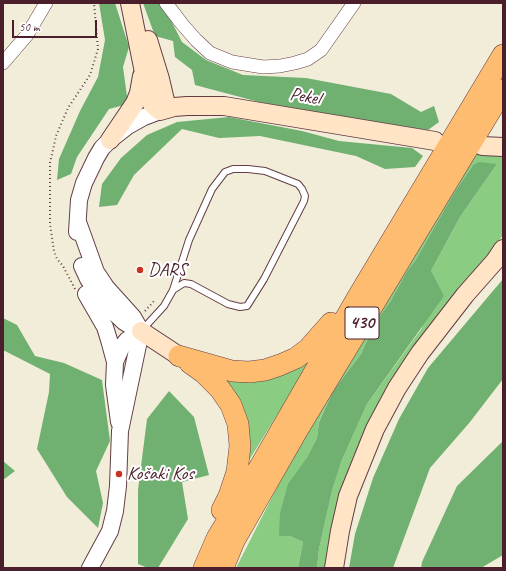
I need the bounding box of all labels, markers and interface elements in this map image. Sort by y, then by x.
scale bar [14,12,99,38]
text: 50 m [19,19,39,35]
street label: Pekel [288,83,322,111]
place label: DARS [148,259,187,281]
marker: DARS [135,265,145,275]
road number: 430 [345,307,379,339]
place label: Košaki Kos [127,463,194,485]
marker: Košaki Kos [114,469,124,479]

